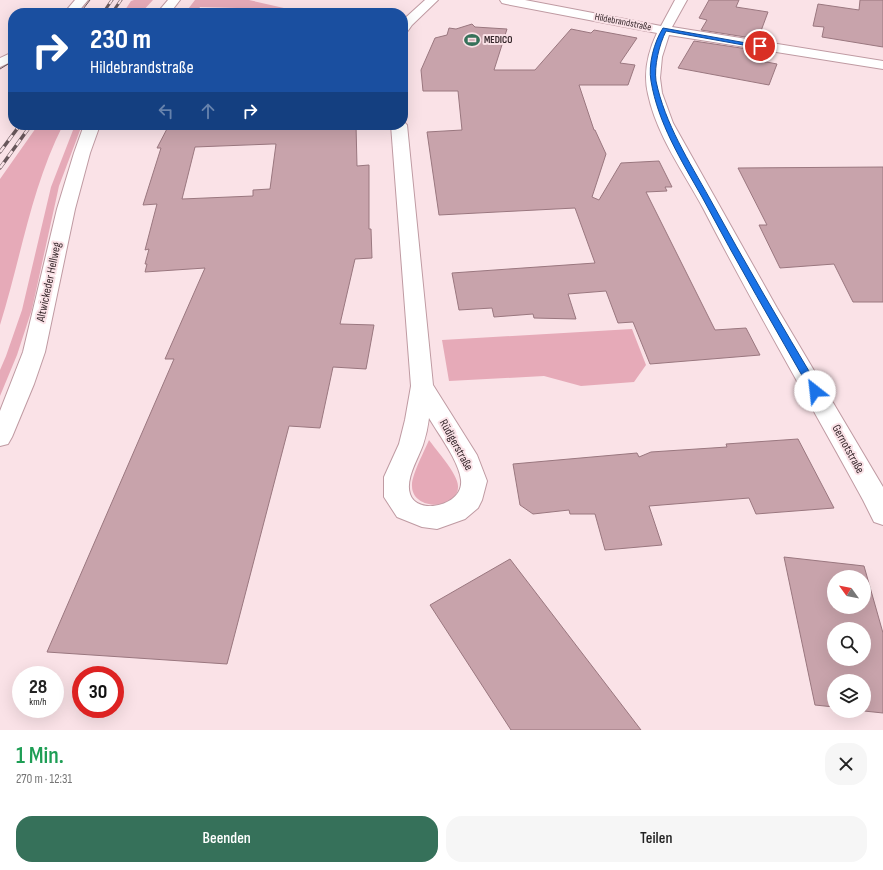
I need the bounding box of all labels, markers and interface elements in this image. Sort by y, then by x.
street label: Hildebrandstraße [594,11,652,33]
text: 230 m [90,23,151,56]
icon: right [24,24,76,76]
pin [743,29,777,63]
sports icon: MEDICO [463,31,481,49]
place label: MEDICO [484,34,512,46]
icon: arrive [749,35,771,57]
text: Hildebrandstraße [90,57,194,78]
icon: left [155,100,177,122]
icon: ahead [197,100,219,122]
icon: right [239,100,261,122]
street label: Altwickeder Hellweg [33,241,65,324]
position arrow [794,370,836,412]
street label: Rüdigerstraße [436,417,476,473]
street label: Gernotstraße [828,422,868,476]
north arrow [827,570,871,614]
map controls [827,570,871,718]
button: search [827,622,871,666]
speed limit sign: 30 [72,666,124,718]
button: layers [827,674,871,718]
text: 28 [29,675,47,699]
text: km/h [29,696,47,708]
text: 1 Min. [16,741,64,770]
button: close [825,743,867,785]
text: 270 m · 12:31 [16,771,72,787]
button: Beenden [16,816,438,862]
button: Teilen [446,816,867,862]

